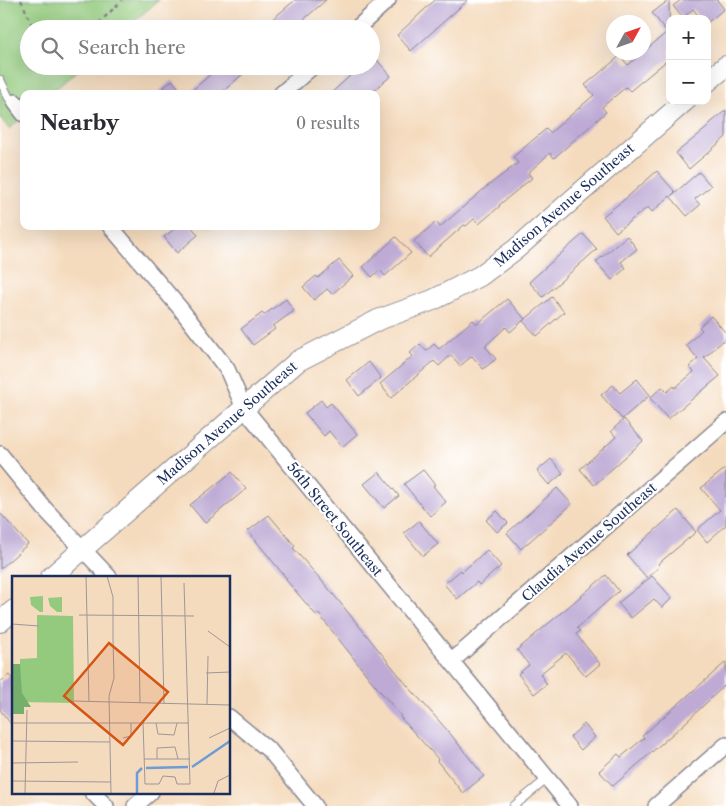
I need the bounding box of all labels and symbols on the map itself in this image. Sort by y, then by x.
north arrow [606,15,651,60]
street label: Madison Avenue Southeast [490,139,638,271]
street label: Madison Avenue Southeast [153,357,301,489]
street label: 56th Street Southeast [283,458,387,580]
street label: Claudia Avenue Southeast [518,478,660,606]
inset map [12,576,230,794]

